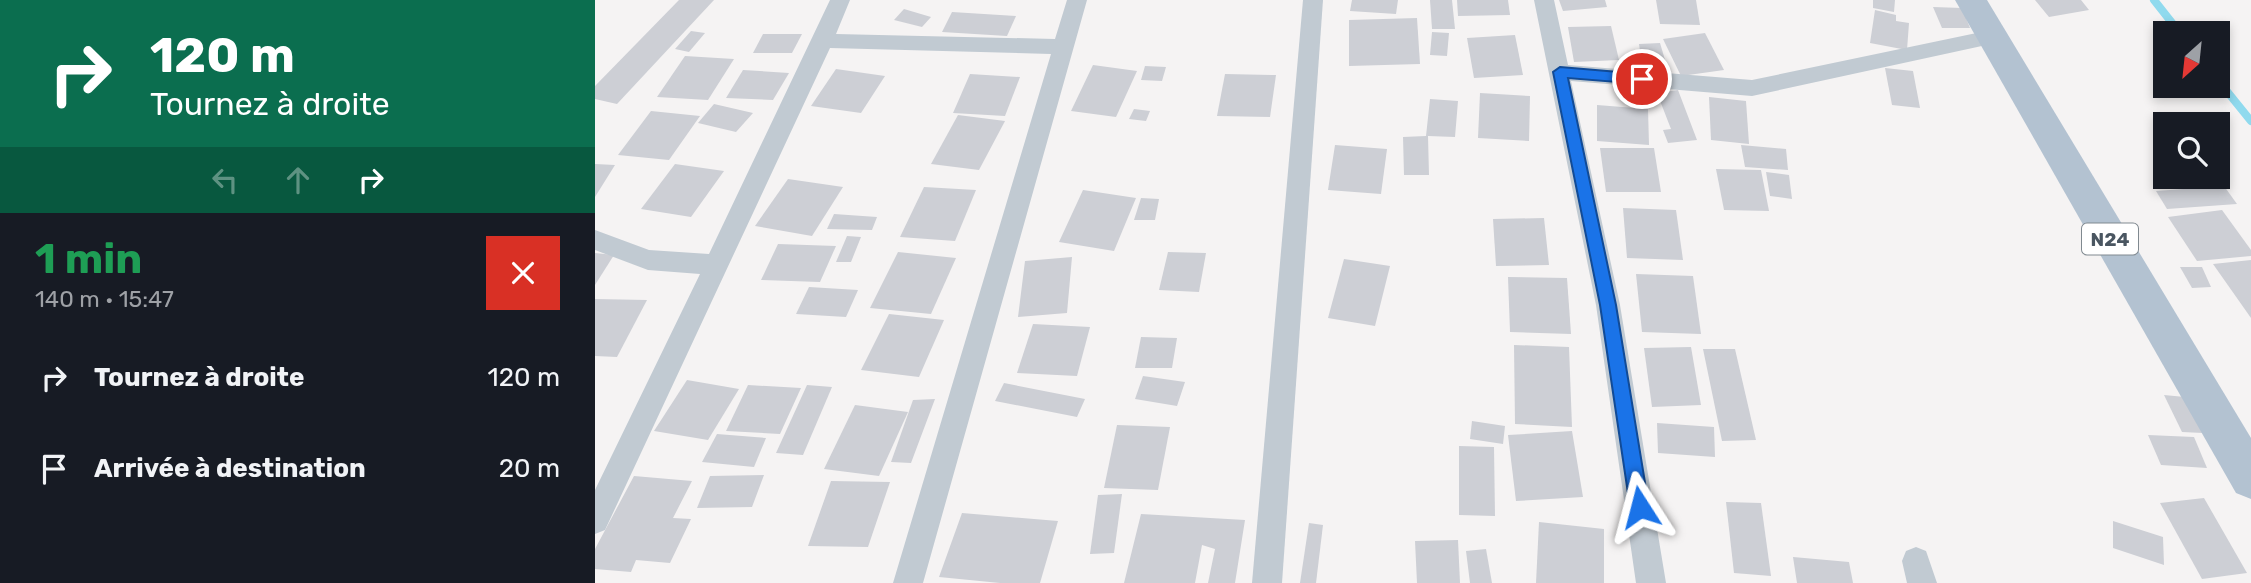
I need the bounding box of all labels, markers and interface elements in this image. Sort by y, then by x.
north arrow [2153,21,2229,98]
map controls [2153,21,2230,189]
text: 120 m [150,26,295,84]
icon: right [35,28,126,119]
pin [1612,49,1672,109]
icon: arrive [1623,60,1661,98]
text: Tournez à droite [150,85,390,123]
button: search [2153,112,2230,189]
icon: left [206,161,244,199]
icon: ahead [279,161,317,199]
icon: right [352,161,390,199]
road number: N24 [2082,224,2138,255]
text: 1 min [35,234,142,284]
button: close [486,236,560,310]
text: 140 m · 15:47 [35,285,174,313]
icon: right [35,359,73,397]
text: Tournez à droite [94,362,304,393]
text: 120 m [488,362,560,393]
icon: arrive [35,450,73,488]
text: Arrivée à destination [94,453,366,484]
text: 20 m [499,453,560,484]
position arrow [1603,470,1677,544]

